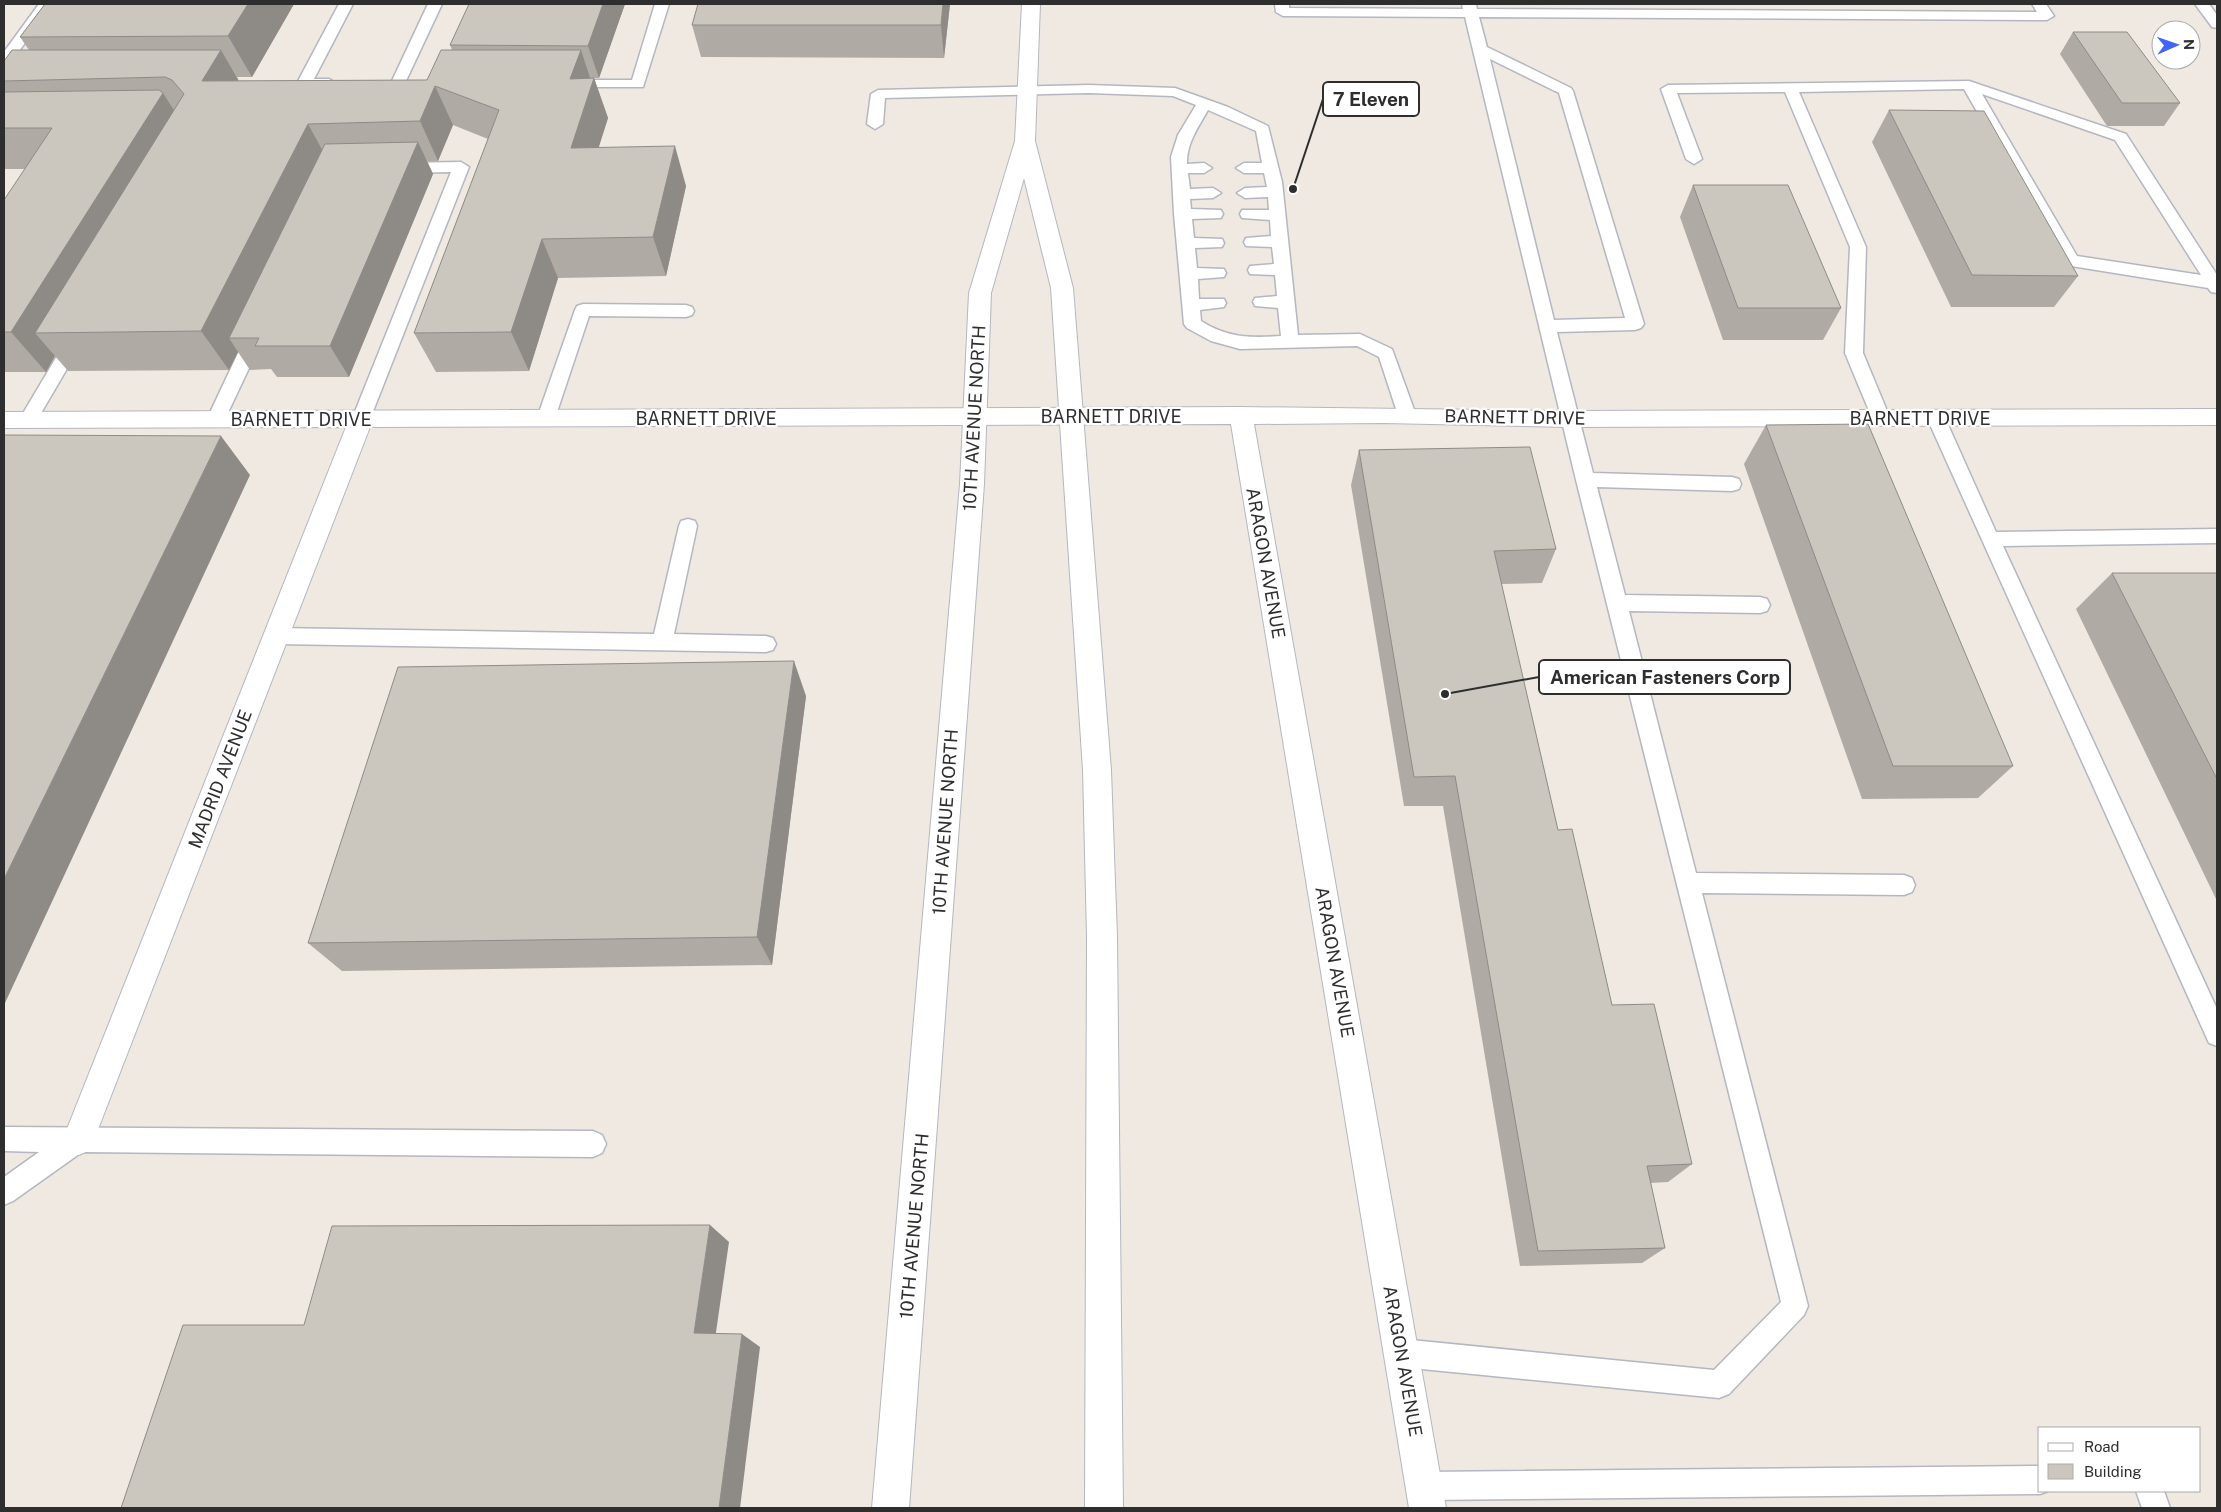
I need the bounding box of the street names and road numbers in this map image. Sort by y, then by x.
street label: 10TH AVENUE NORTH [959,324,989,512]
street label: BARNETT DRIVE [1444,405,1586,429]
street label: BARNETT DRIVE [1040,406,1182,427]
street label: BARNETT DRIVE [635,408,777,429]
street label: BARNETT DRIVE [1849,408,1991,429]
street label: BARNETT DRIVE [230,409,372,430]
street label: ARAGON AVENUE [1242,486,1290,640]
street label: MADRID AVENUE [184,707,256,851]
street label: 10TH AVENUE NORTH [928,728,962,916]
street label: ARAGON AVENUE [1311,885,1359,1039]
street label: 10TH AVENUE NORTH [895,1132,933,1320]
street label: ARAGON AVENUE [1379,1284,1427,1438]

